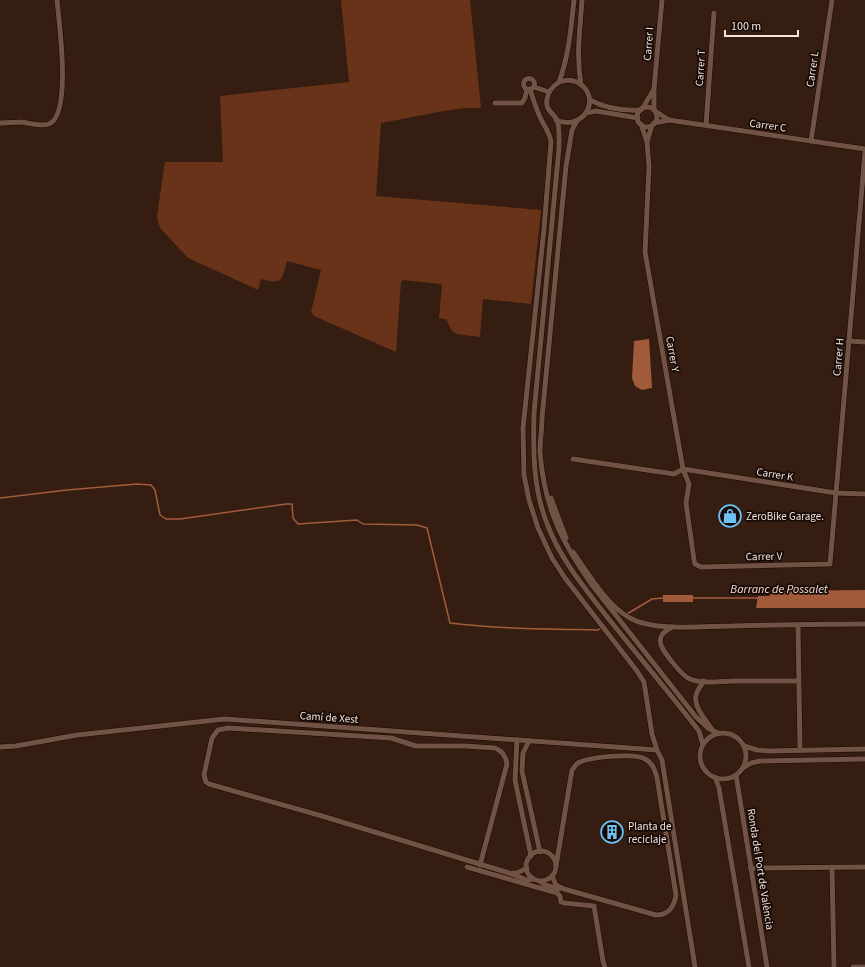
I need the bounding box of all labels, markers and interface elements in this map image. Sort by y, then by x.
scale bar [725,12,798,38]
text: 100 m [731,18,761,35]
street label: Carrer I [640,27,657,61]
street label: Carrer T [692,49,709,87]
street label: Carrer L [803,49,823,88]
street label: Carrer C [749,115,787,136]
street label: Carrer Y [662,335,683,374]
street label: Carrer H [829,337,848,377]
street label: Carrer K [755,464,795,485]
shop icon: ZeroBike Garage. [717,503,743,529]
place label: ZeroBike Garage. [746,509,824,524]
street label: Carrer V [746,549,783,564]
water label: Barranc de Possalet [730,581,829,598]
street label: Camí de Xest [299,708,359,727]
street label: Ronda del Port de València [744,807,777,931]
building icon: Planta de reciclaje [599,819,625,845]
place label: Planta de reciclaje [628,819,672,847]

